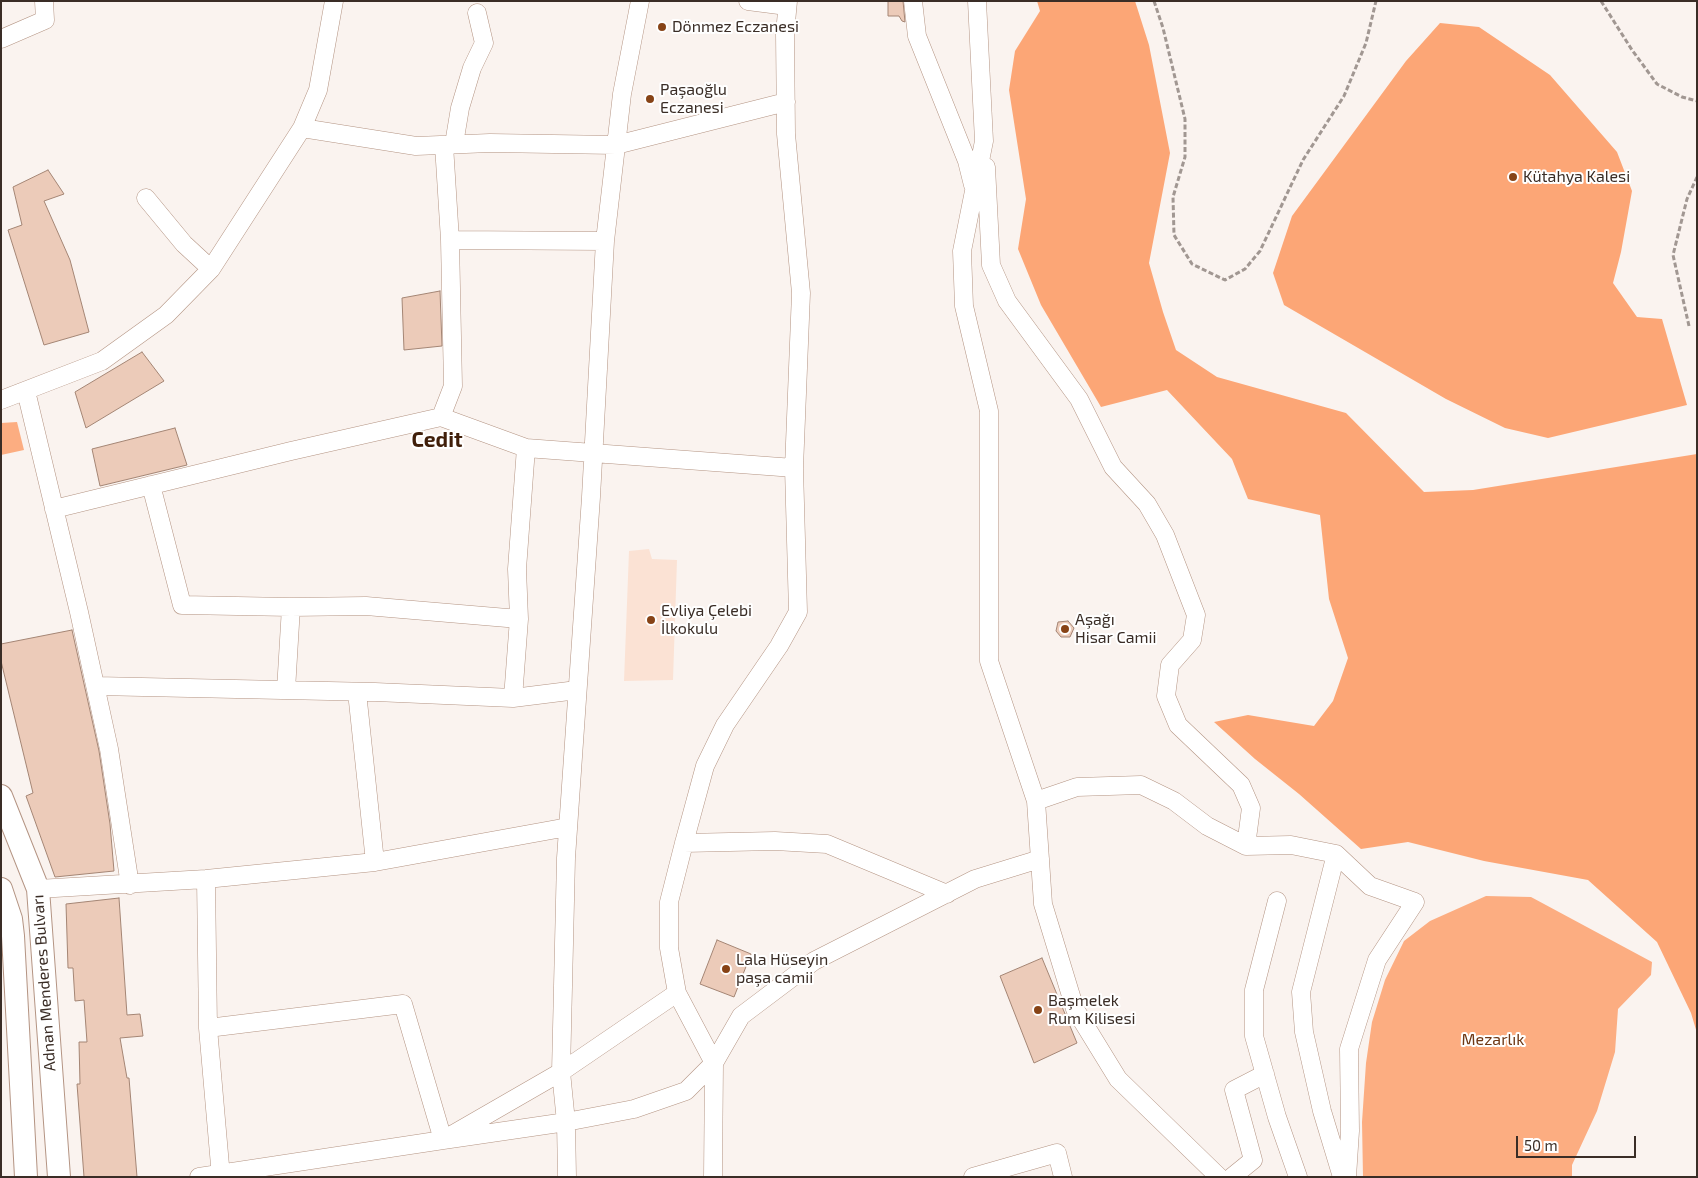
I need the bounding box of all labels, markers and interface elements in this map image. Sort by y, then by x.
place label: Dönmez Eczanesi [672,17,799,37]
marker: Dönmez Eczanesi [656,21,668,33]
place label: Paşaoğlu Eczanesi [660,80,727,118]
marker: Paşaoğlu Eczanesi [644,93,656,105]
place label: Kütahya Kalesi [1523,167,1630,187]
marker: Kütahya Kalesi [1507,171,1519,183]
district label: Cedit [411,427,463,453]
place label: Evliya Çelebi İlkokulu [661,601,752,639]
place label: Aşağı Hisar Camii [1075,610,1156,648]
marker: Evliya Çelebi İlkokulu [645,614,657,626]
marker: Aşağı Hisar Camii [1059,623,1071,635]
street label: Adnan Menderes Bulvarı [28,894,60,1072]
place label: Lala Hüseyin paşa camii [736,950,828,988]
marker: Lala Hüseyin paşa camii [720,963,732,975]
place label: Başmelek Rum Kilisesi [1048,991,1136,1029]
marker: Başmelek Rum Kilisesi [1032,1004,1044,1016]
park label: Mezarlık [1462,1030,1524,1050]
scale bar [1518,1126,1638,1158]
text: 50 m [1524,1136,1558,1154]

